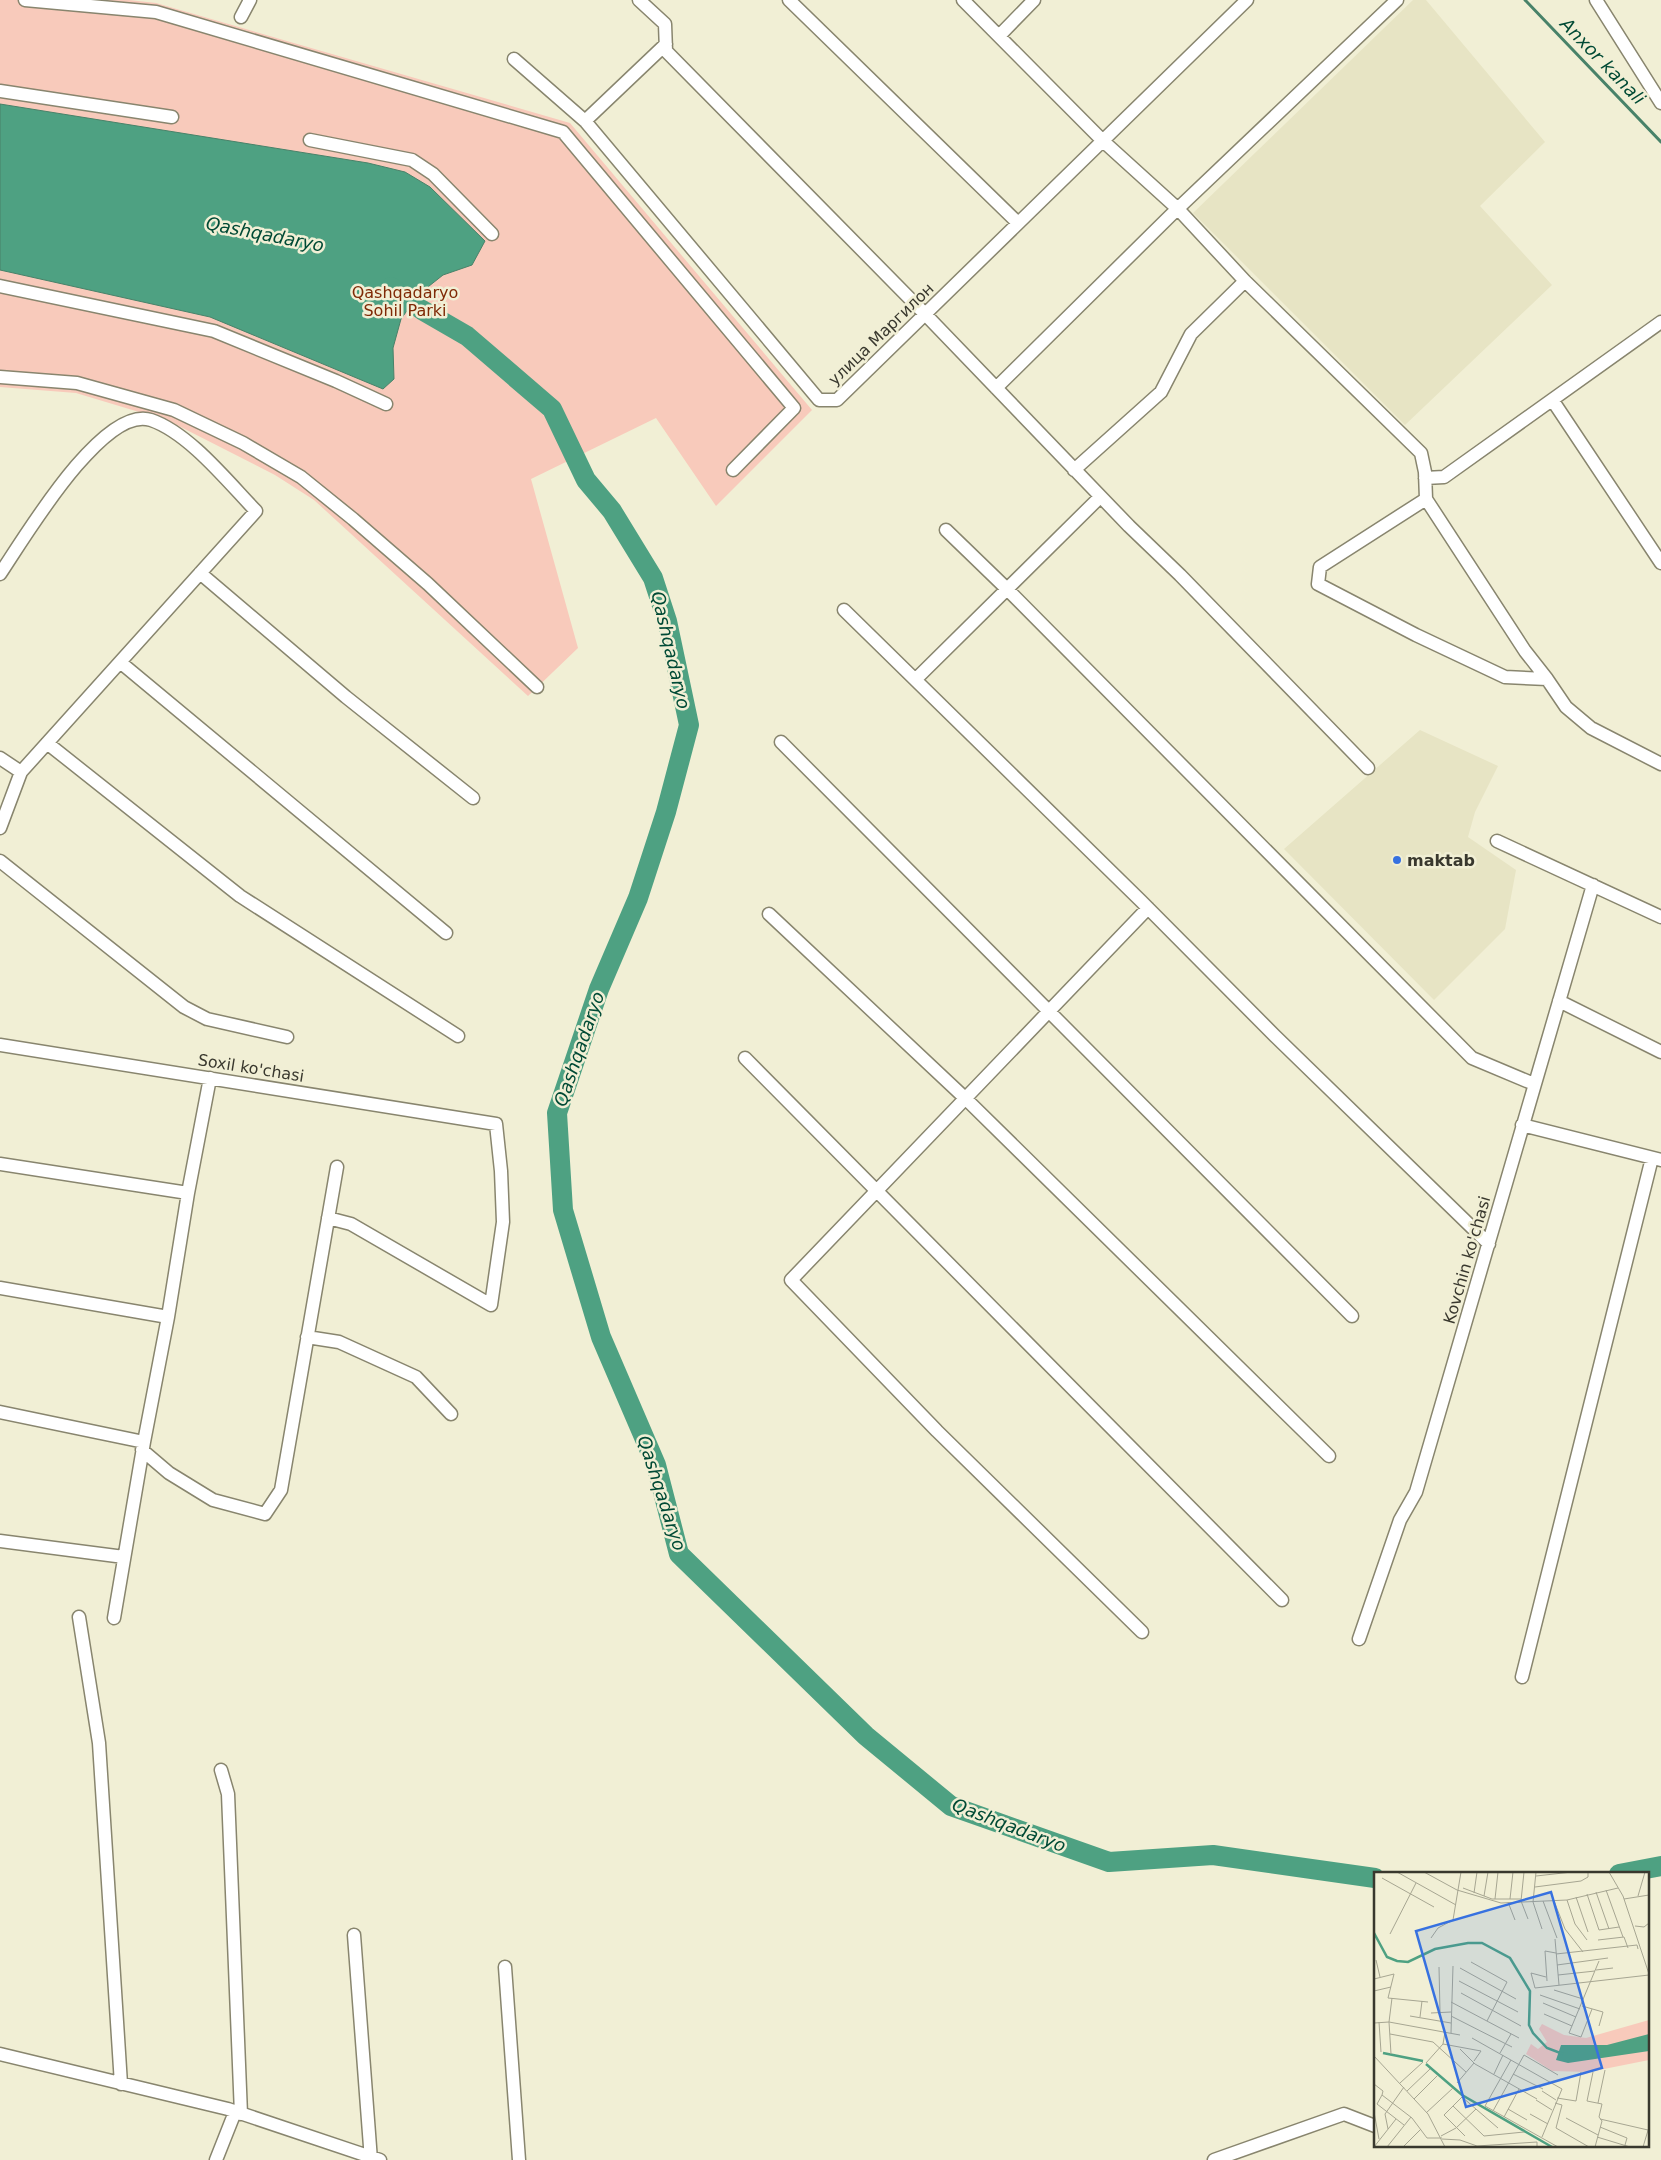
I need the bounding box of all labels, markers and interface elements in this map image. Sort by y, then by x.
water label: Anxor kanali [1556,13,1650,109]
water label: Qashqadaryo [204,212,326,256]
street label: улица Маргилон [824,279,938,389]
park label: Qashqadaryo Sohil Parki [352,283,458,320]
water label: Qashqadaryo [647,589,695,711]
place label: maktab [1407,851,1475,870]
marker: maktab [1391,854,1403,866]
water label: Qashqadaryo [550,989,608,1109]
street label: Soxil ko'chasi [197,1050,305,1086]
street label: Kovchin ko'chasi [1440,1194,1494,1326]
water label: Qashqadaryo [633,1433,691,1553]
water label: Qashqadaryo [949,1794,1069,1856]
inset map [1374,1872,1648,2148]

